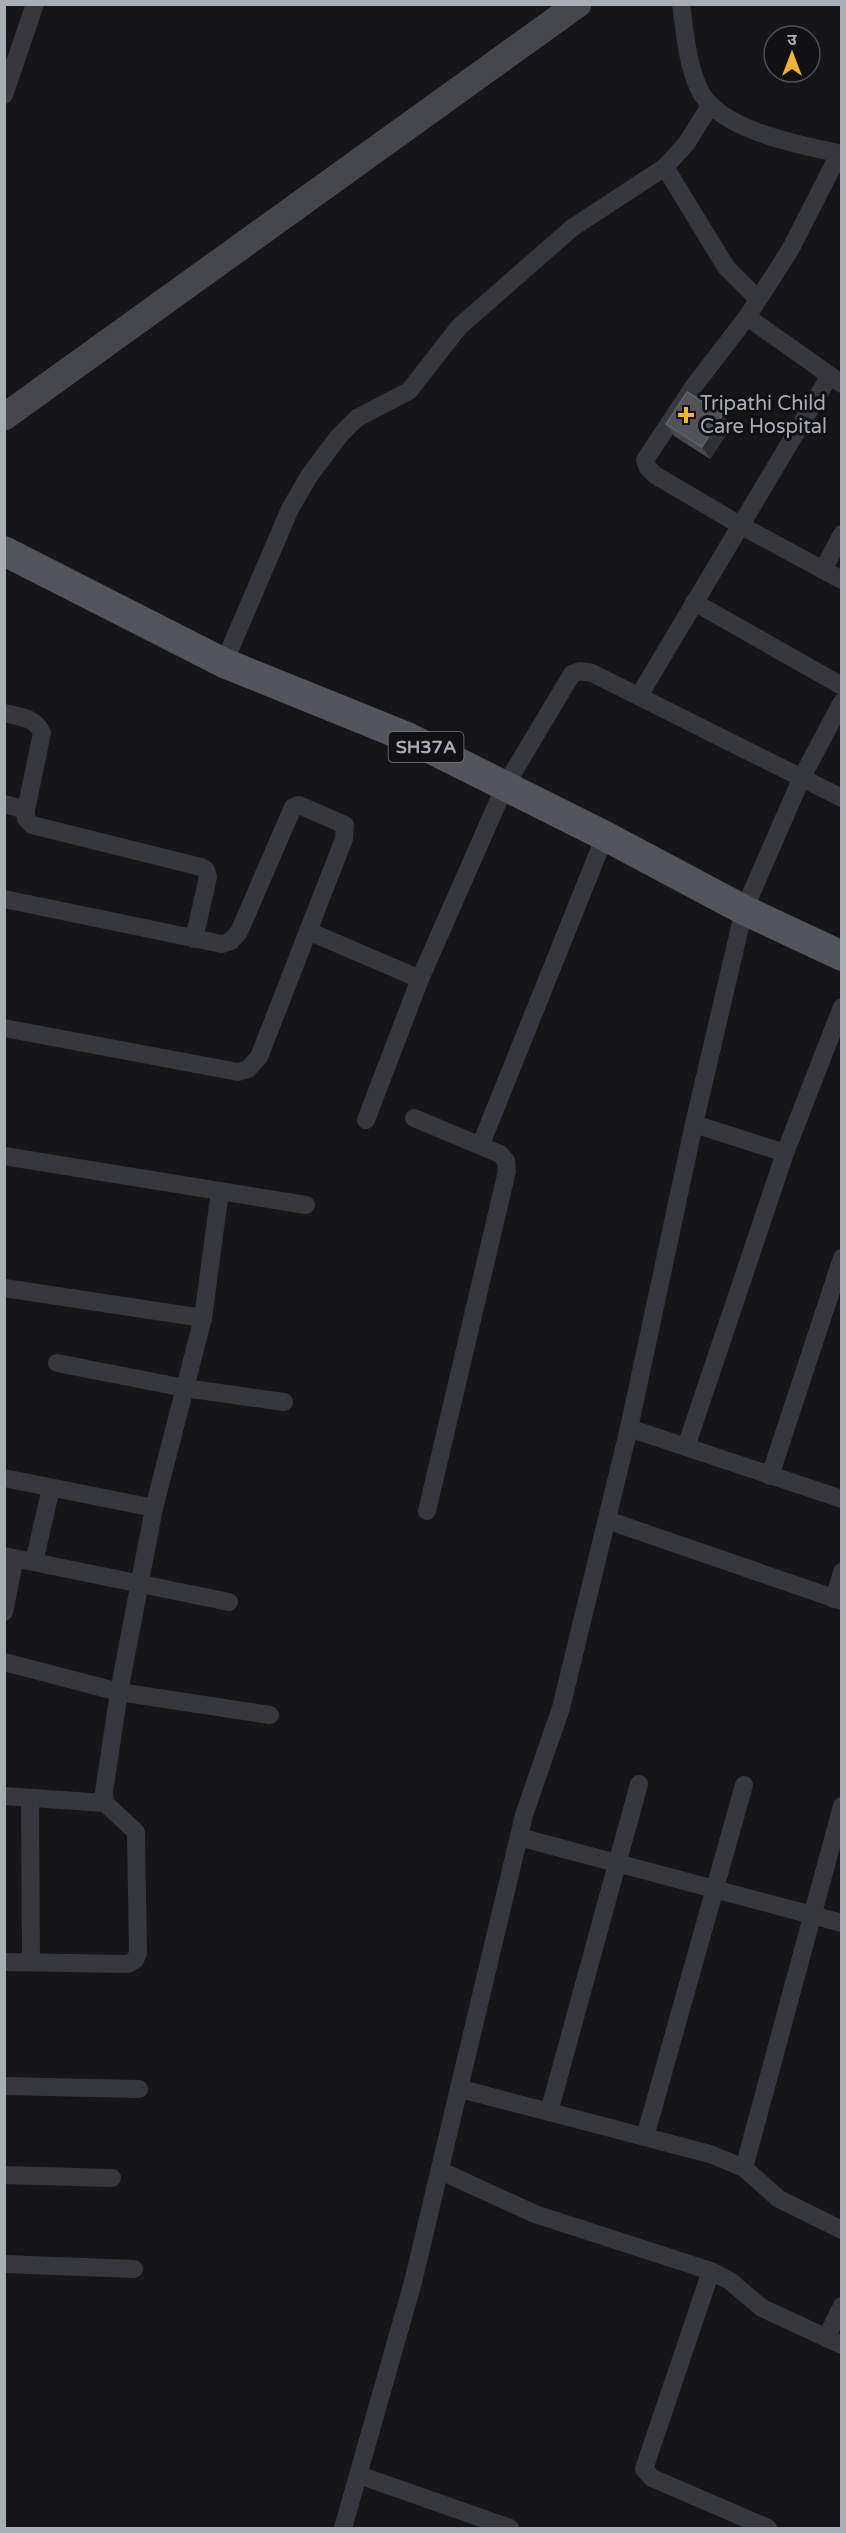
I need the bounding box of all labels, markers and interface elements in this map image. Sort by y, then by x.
north arrow [762,24,822,84]
text: उ [787,30,797,50]
place label: Tripathi Child Care Hospital [700,392,827,439]
marker: Tripathi Child Care Hospital [677,406,695,424]
road number: SH37A [388,732,464,762]

